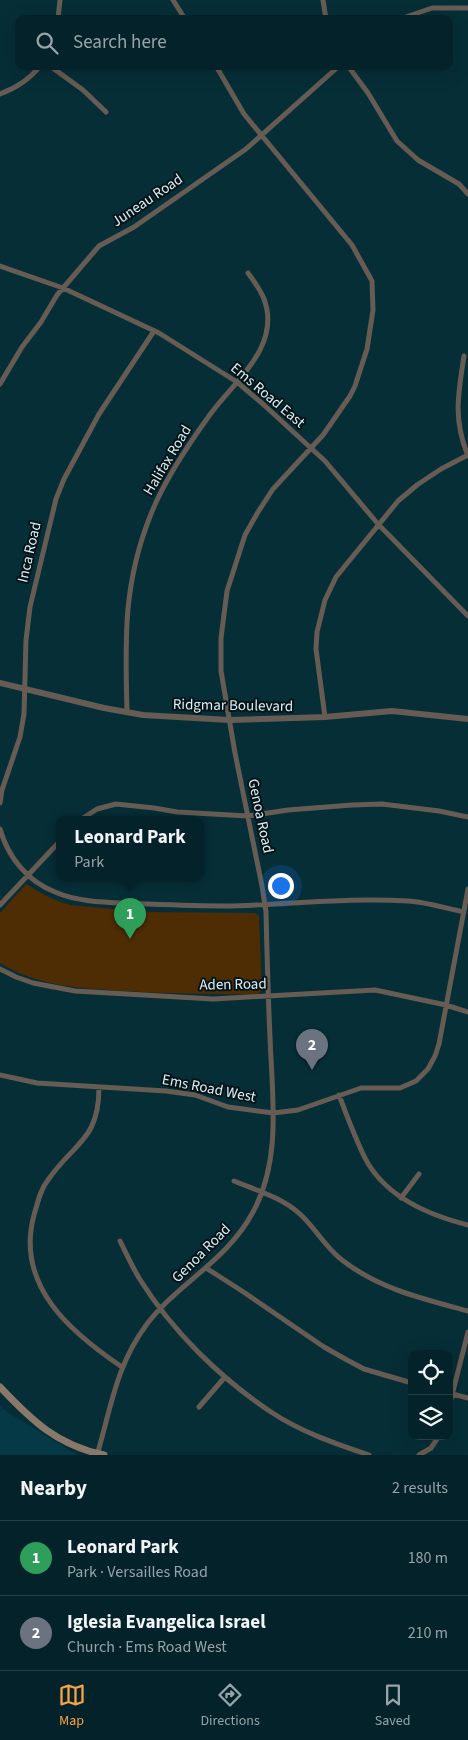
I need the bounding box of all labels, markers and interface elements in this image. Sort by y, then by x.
search box [15,15,453,70]
icon: search [33,29,61,57]
text: Search here [73,29,167,56]
street label: Juneau Road [108,169,187,232]
street label: Ems Road East [226,358,309,433]
street label: Halifax Road [138,421,197,499]
street label: Inca Road [12,520,47,584]
street label: Ridgmar Boulevard [173,694,293,717]
street label: Genoa Road [242,777,279,855]
popup [56,816,204,881]
text: Leonard Park [74,824,186,851]
text: Park [74,851,104,873]
your location [268,873,294,899]
pin: 1 [114,898,146,939]
street label: Aden Road [199,973,267,996]
pin: 2 [296,1029,328,1070]
street label: Ems Road West [160,1069,258,1108]
street label: Genoa Road [167,1219,235,1287]
map controls [408,1350,453,1440]
button: locate [408,1350,453,1395]
button: layers [408,1395,453,1440]
text: Nearby [20,1473,87,1503]
text: 2 results [392,1477,448,1499]
text: Leonard Park [67,1534,179,1561]
text: 1 [32,1547,40,1569]
text: 180 m [408,1547,448,1569]
text: Park · Versailles Road [67,1561,208,1583]
text: Iglesia Evangelica Israel [67,1609,266,1636]
text: 2 [32,1622,40,1644]
text: 210 m [408,1622,448,1644]
text: Church · Ems Road West [67,1636,227,1658]
tab: Map [58,1681,86,1731]
tab: Directions [201,1681,260,1731]
tab: Saved [375,1681,410,1731]

